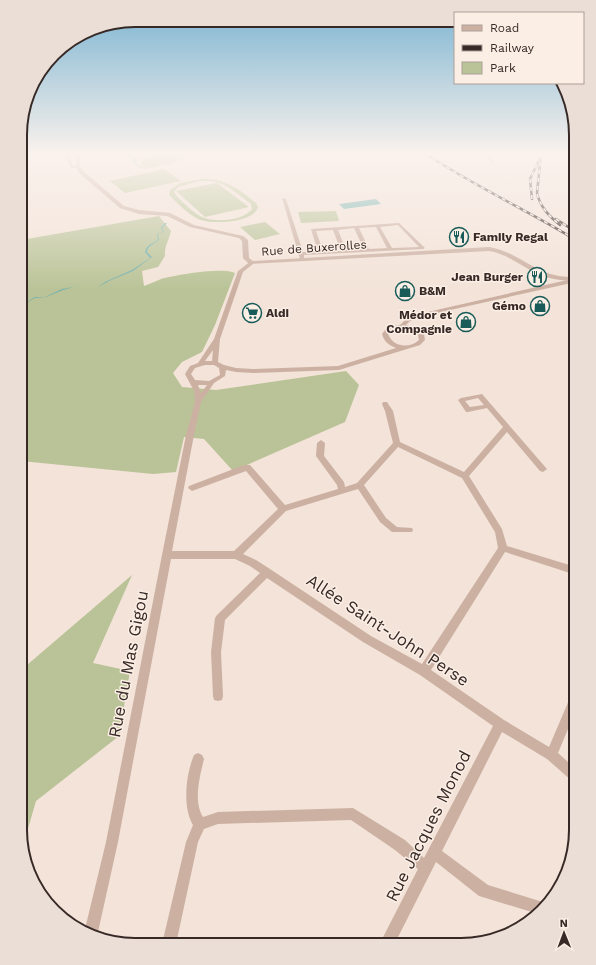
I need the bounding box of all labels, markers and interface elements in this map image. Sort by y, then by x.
legend [454,12,584,84]
text: Road [490,21,519,35]
text: Railway [490,41,535,55]
text: Park [490,61,516,75]
restaurant icon: Family Regal [448,226,470,248]
place label: Family Regal [473,230,548,244]
street label: Rue de Buxerolles [261,237,367,259]
restaurant icon: Jean Burger [526,266,548,288]
place label: Jean Burger [451,270,524,284]
shop icon: B&M [394,280,416,302]
place label: B&M [419,284,446,298]
shop icon: Gémo [529,295,551,317]
place label: Gémo [492,299,526,313]
supermarket icon: Aldi [241,302,263,324]
place label: Aldi [266,306,289,320]
place label: Médor et Compagnie [386,308,453,336]
shop icon: Médor et Compagnie [455,311,477,333]
street label: Allée Saint-John Perse [303,570,473,690]
street label: Rue du Mas Gigou [104,589,152,739]
street label: Rue Jacques Monod [381,747,475,905]
north arrow [544,913,584,953]
text: N [560,917,568,930]

